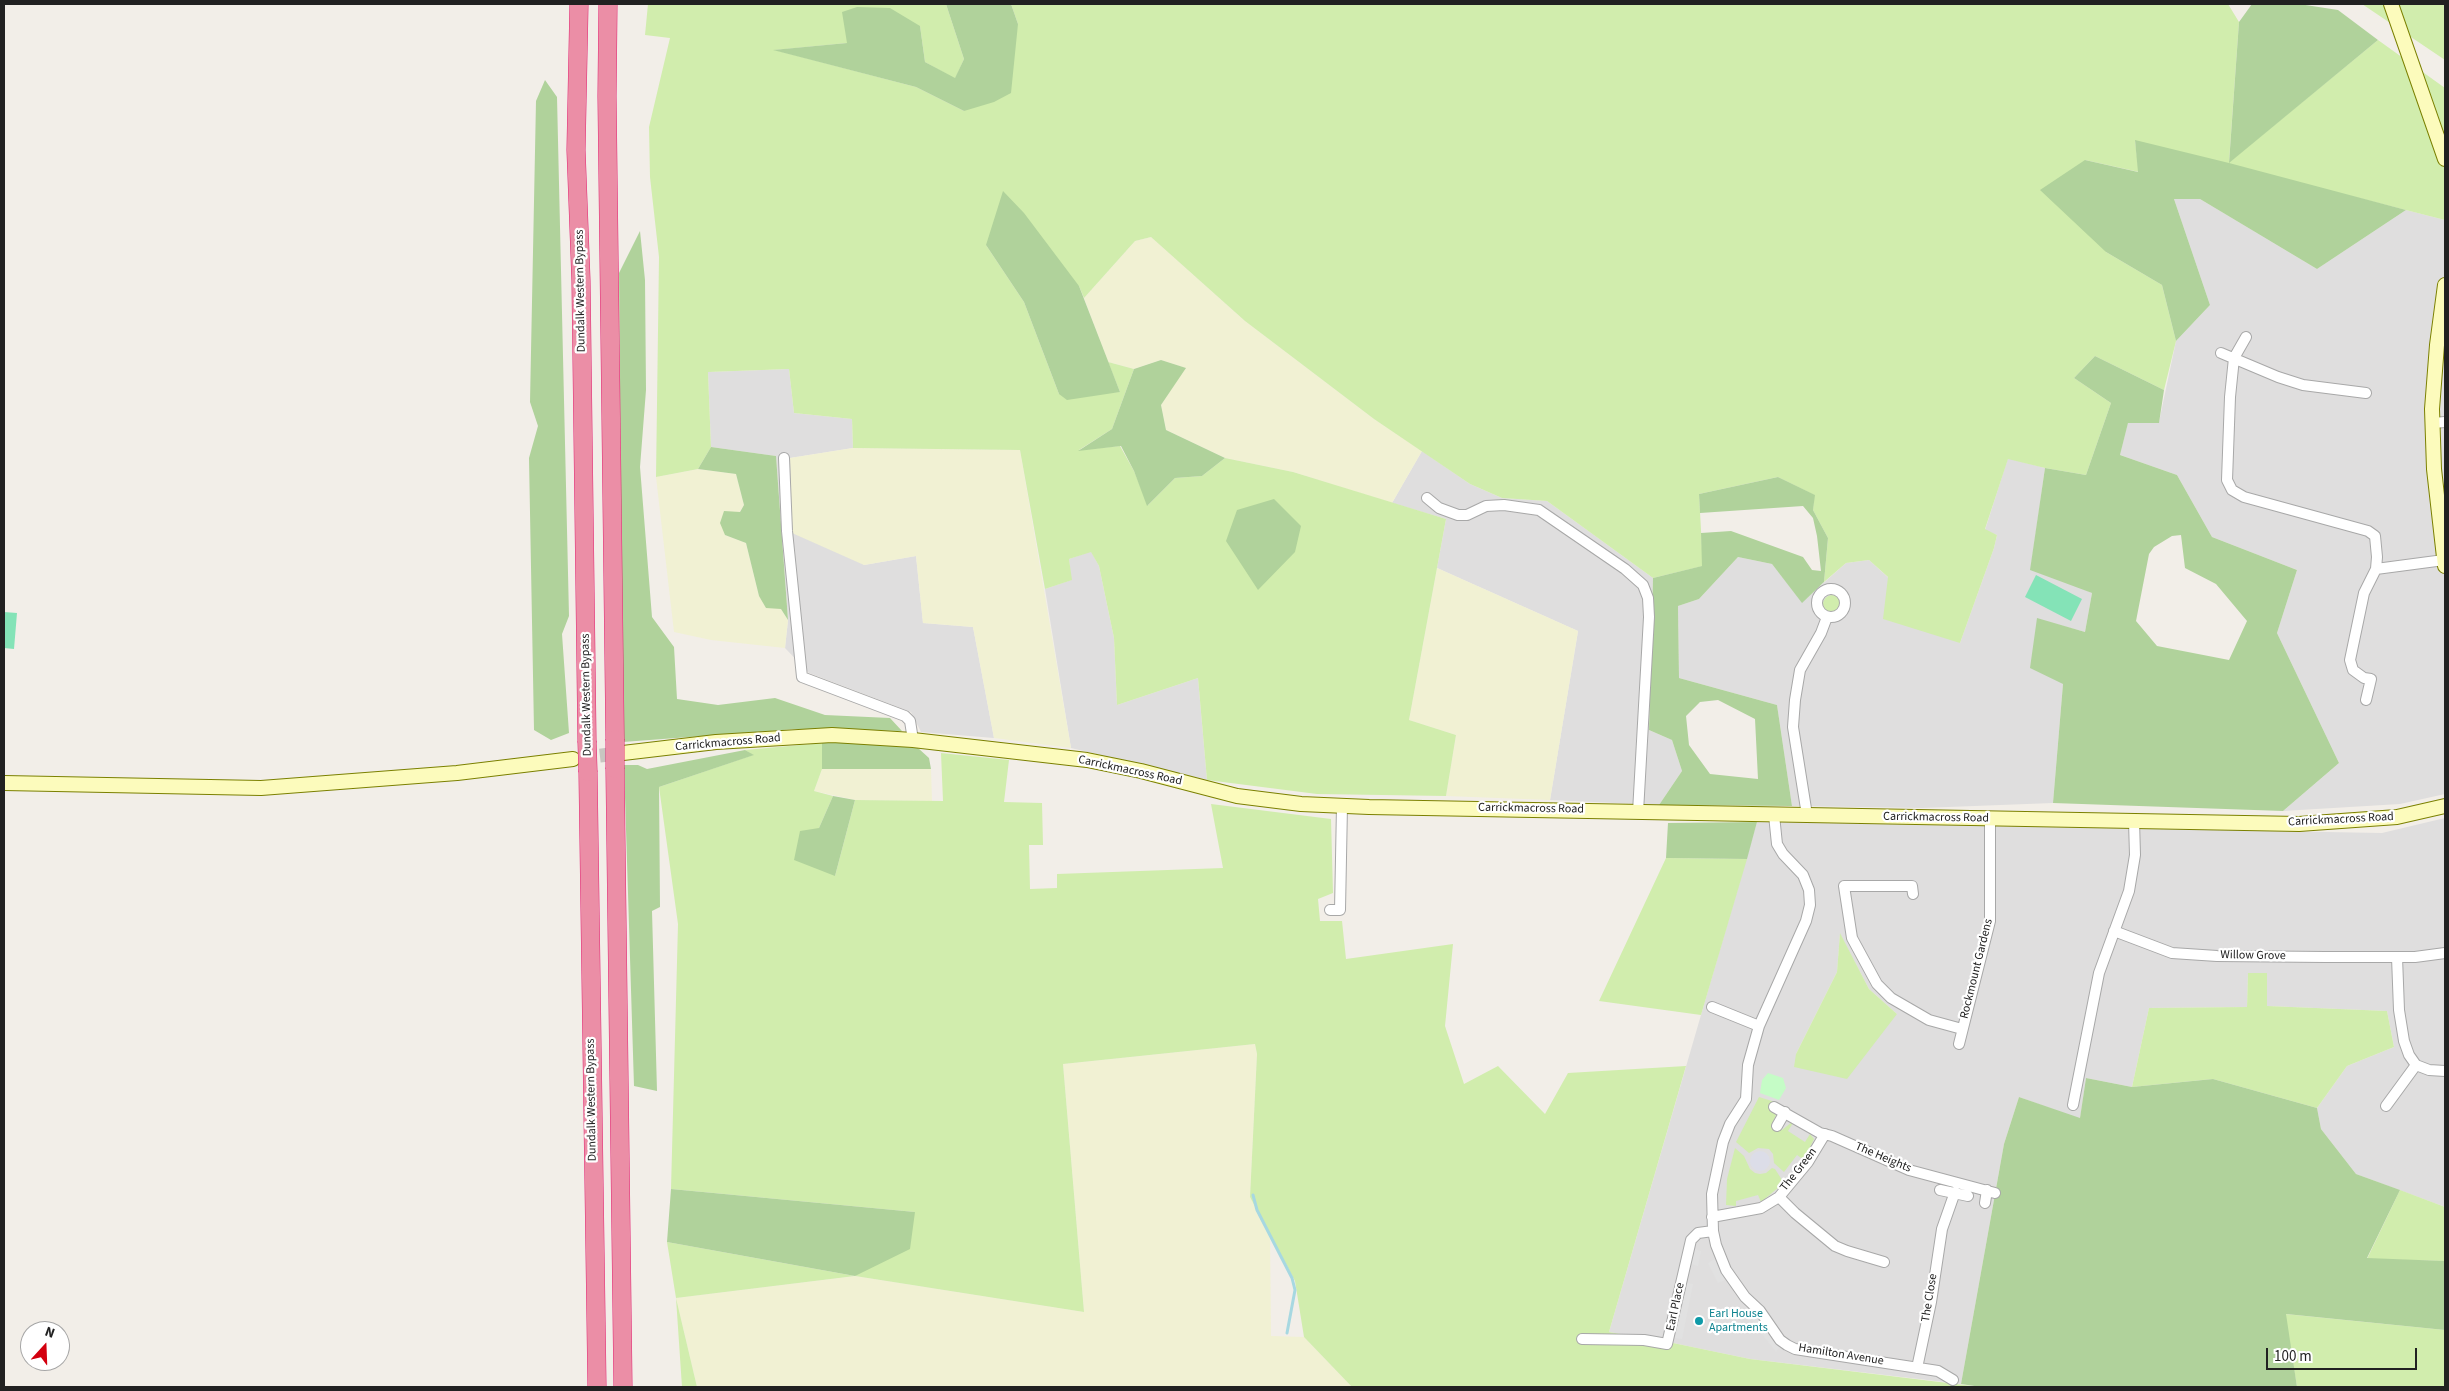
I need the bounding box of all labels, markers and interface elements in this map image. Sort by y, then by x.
street label: Dundalk Western Bypass [573,229,589,353]
street label: Dundalk Western Bypass [579,633,595,757]
street label: Carrickmacross Road [675,731,781,755]
street label: Carrickmacross Road [1077,753,1183,789]
street label: Carrickmacross Road [1478,801,1584,817]
street label: Carrickmacross Road [1883,810,1989,826]
street label: Carrickmacross Road [2288,810,2394,830]
street label: Rockmount Gardens [1958,918,1996,1020]
street label: Willow Grove [2220,948,2286,964]
street label: Dundalk Western Bypass [584,1038,600,1162]
street label: The Heights [1853,1140,1913,1176]
street label: The Green [1778,1145,1820,1195]
street label: The Close [1919,1273,1941,1323]
street label: Earl Place [1664,1282,1688,1332]
place label: Earl House Apartments [1709,1307,1768,1335]
marker: Earl House Apartments [1693,1315,1705,1327]
north arrow [20,1321,70,1371]
text: N [42,1322,58,1344]
scale bar [2269,1338,2420,1370]
street label: Hamilton Avenue [1797,1341,1885,1369]
text: 100 m [2274,1346,2312,1367]

